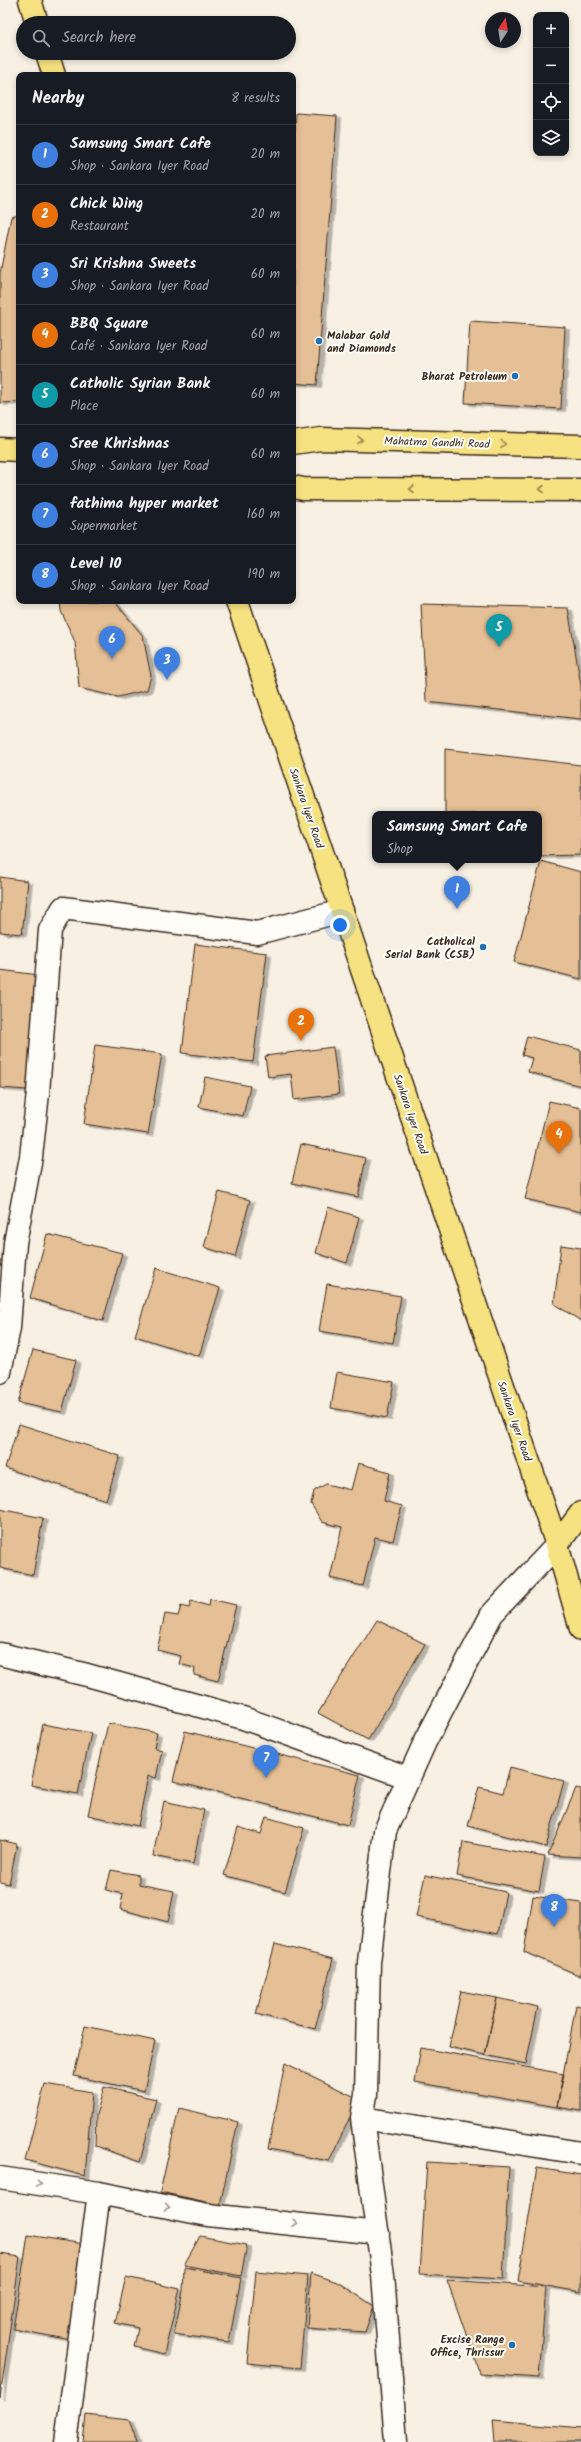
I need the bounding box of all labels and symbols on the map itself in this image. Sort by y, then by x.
north arrow [485,12,521,48]
place label: Malabar Gold and Diamonds [327,327,397,358]
marker: Malabar Gold and Diamonds [314,336,324,346]
place label: Bharat Petroleum [422,368,507,386]
marker: Bharat Petroleum [510,371,520,381]
street label: Mahatma Gandhi Road [384,432,491,454]
one-way arrow [357,436,363,444]
one-way arrow [500,440,506,448]
one-way arrow [409,485,415,493]
one-way arrow [539,485,545,493]
pin: 5 [486,614,512,647]
pin: 6 [99,626,125,659]
pin: 3 [154,647,180,680]
street label: Sankara Iyer Road [284,766,328,851]
pin: 1 [444,876,470,909]
your location [330,915,350,935]
place label: Catholical Serial Bank (CSB) [385,933,475,964]
marker: Catholical Serial Bank (CSB) [478,942,488,952]
pin: 2 [288,1008,314,1041]
street label: Sankara Iyer Road [388,1072,432,1157]
pin: 4 [546,1121,572,1154]
street label: Sankara Iyer Road [492,1379,536,1464]
pin: 7 [253,1745,279,1778]
pin: 8 [541,1894,567,1927]
one-way arrow [35,2179,42,2188]
one-way arrow [163,2202,170,2211]
one-way arrow [292,2219,298,2228]
place label: Excise Range Office, Thrissur [430,2331,505,2362]
marker: Excise Range Office, Thrissur [507,2340,517,2350]

